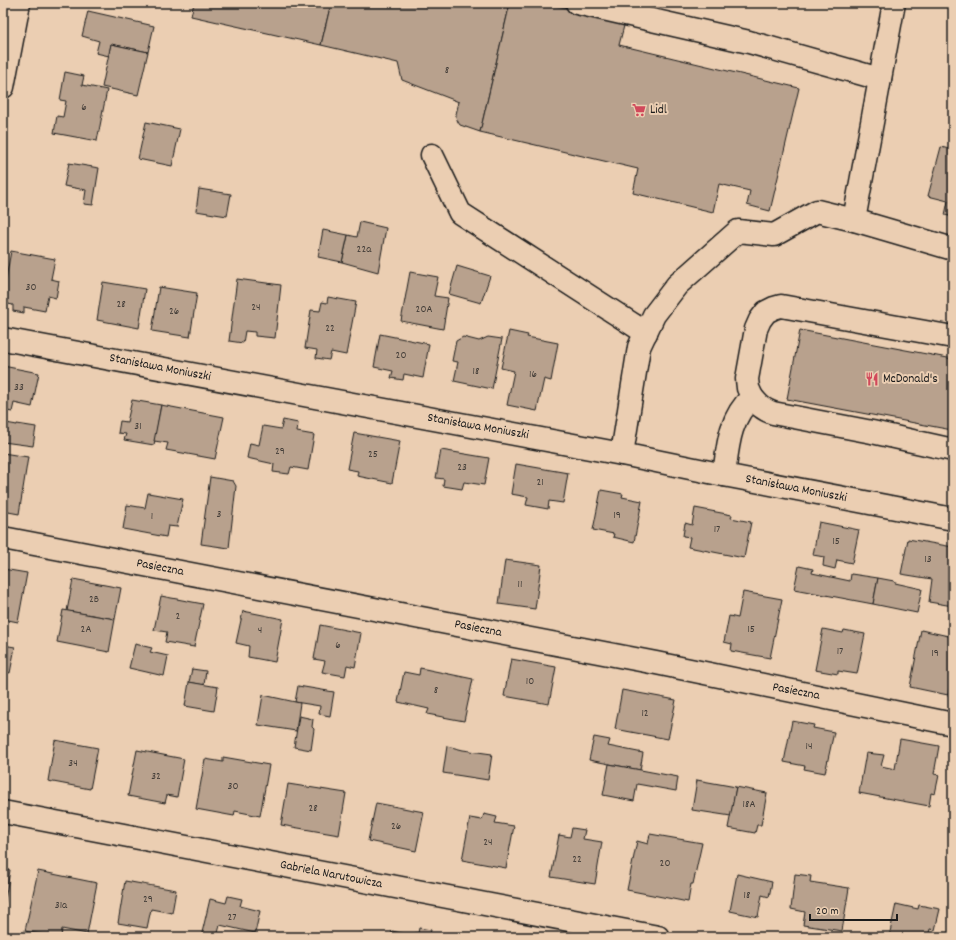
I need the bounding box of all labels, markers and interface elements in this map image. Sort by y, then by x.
house number: 8 [445,63,449,79]
house number: 6 [81,100,87,116]
place label: Lidl [650,101,667,120]
supermarket icon: Lidl [631,102,647,118]
house number: 22a [357,242,372,258]
house number: 30 [26,280,36,296]
house number: 28 [116,297,126,313]
house number: 24 [251,300,261,316]
house number: 20A [416,302,432,318]
house number: 26 [169,304,179,320]
house number: 22 [325,321,335,337]
house number: 20 [396,348,406,364]
street label: Stanisława Moniuszki [108,349,213,387]
house number: 18 [473,364,479,380]
house number: 16 [529,367,537,383]
place label: McDonald's [883,370,938,389]
restaurant icon: McDonald's [864,371,880,387]
house number: 33 [14,380,24,396]
street label: Stanisława Moniuszki [426,409,531,445]
house number: 31 [134,419,142,435]
house number: 29 [275,444,285,460]
house number: 25 [368,447,378,463]
house number: 23 [457,460,467,476]
street label: Stanisława Moniuszki [744,470,849,508]
house number: 21 [536,475,544,491]
house number: 3 [217,507,222,523]
house number: 19 [613,508,621,524]
house number: 1 [151,509,153,525]
house number: 17 [714,522,720,538]
house number: 15 [832,534,840,550]
house number: 13 [924,552,932,568]
street label: Pasieczna [135,554,186,582]
house number: 11 [518,577,522,593]
house number: 2B [89,592,99,608]
house number: 2 [176,609,181,625]
street label: Pasieczna [453,615,504,643]
house number: 2A [81,622,91,638]
house number: 15 [747,622,755,638]
house number: 4 [258,623,262,639]
house number: 6 [335,638,341,654]
house number: 17 [837,644,843,660]
house number: 19 [931,646,939,662]
house number: 10 [526,674,534,690]
street label: Pasieczna [771,678,822,706]
house number: 8 [434,683,438,699]
house number: 12 [641,706,649,722]
house number: 14 [806,739,812,755]
house number: 34 [68,756,78,772]
house number: 32 [151,769,161,785]
house number: 30 [228,779,238,795]
house number: 18A [743,797,755,813]
house number: 28 [308,801,318,817]
house number: 26 [391,819,401,835]
house number: 24 [483,835,493,851]
house number: 22 [572,852,582,868]
street label: Gabriela Narutowicza [278,856,385,894]
house number: 20 [660,856,670,872]
house number: 18 [744,888,750,904]
house number: 29 [143,892,153,908]
scale bar [810,896,897,922]
house number: 31a [55,898,68,914]
text: 20 m [816,903,839,920]
house number: 27 [227,910,237,926]

